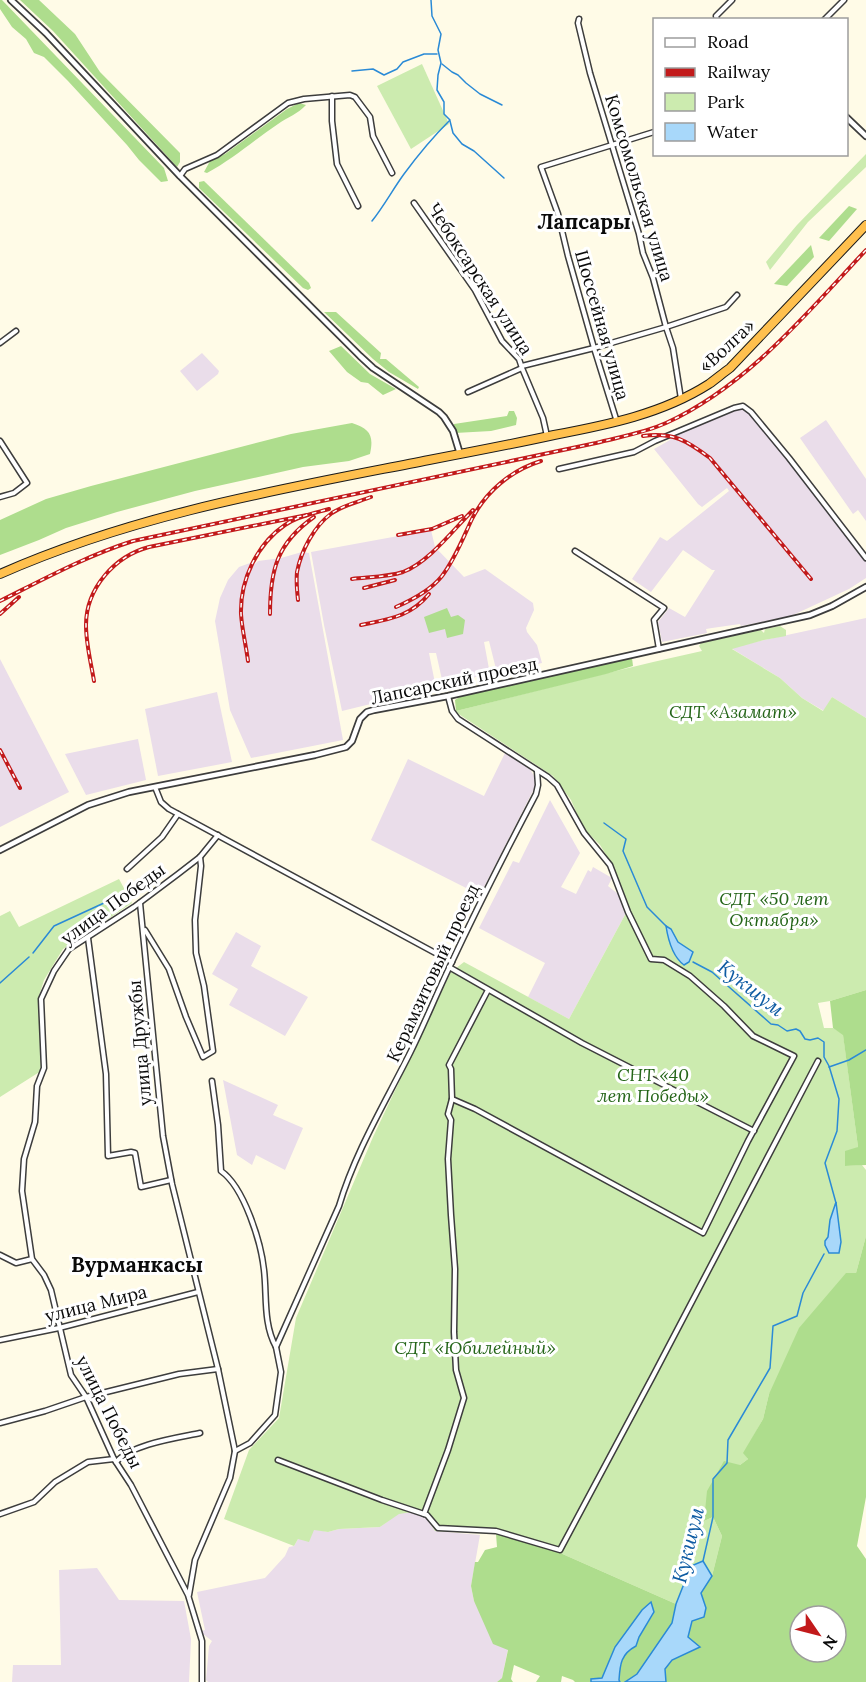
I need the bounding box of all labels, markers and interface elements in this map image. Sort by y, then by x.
legend [653,18,848,156]
text: Road [707,30,749,53]
text: Railway [707,60,771,83]
text: Park [707,90,745,113]
street label: Комсомольская улица [600,92,679,284]
text: Water [707,120,758,143]
street label: Чебоксарская улица [423,199,538,359]
district label: Лапсары [537,208,631,235]
street label: Шоссейная улица [570,247,635,403]
street label: «Волга» [694,314,760,377]
street label: Лапсарский проезд [368,652,540,709]
park label: СДТ «Азамат» [669,700,797,723]
street label: улица Победы [56,858,170,949]
street label: Керамзитовый проезд [381,880,484,1065]
park label: СДТ «50 лет Октября» [719,887,829,931]
water label: Кукшум [713,954,790,1021]
street label: улица Дружбы [123,979,156,1107]
park label: СНТ «40 лет Победы» [596,1063,709,1107]
district label: Вурманкасы [71,1251,203,1278]
street label: улица Мира [42,1280,149,1327]
park label: СДТ «Юбилейный» [394,1336,556,1359]
street label: улица Победы [71,1351,148,1472]
water label: Кукшум [666,1504,709,1585]
north arrow [788,1604,848,1664]
text: N [819,1632,842,1653]

